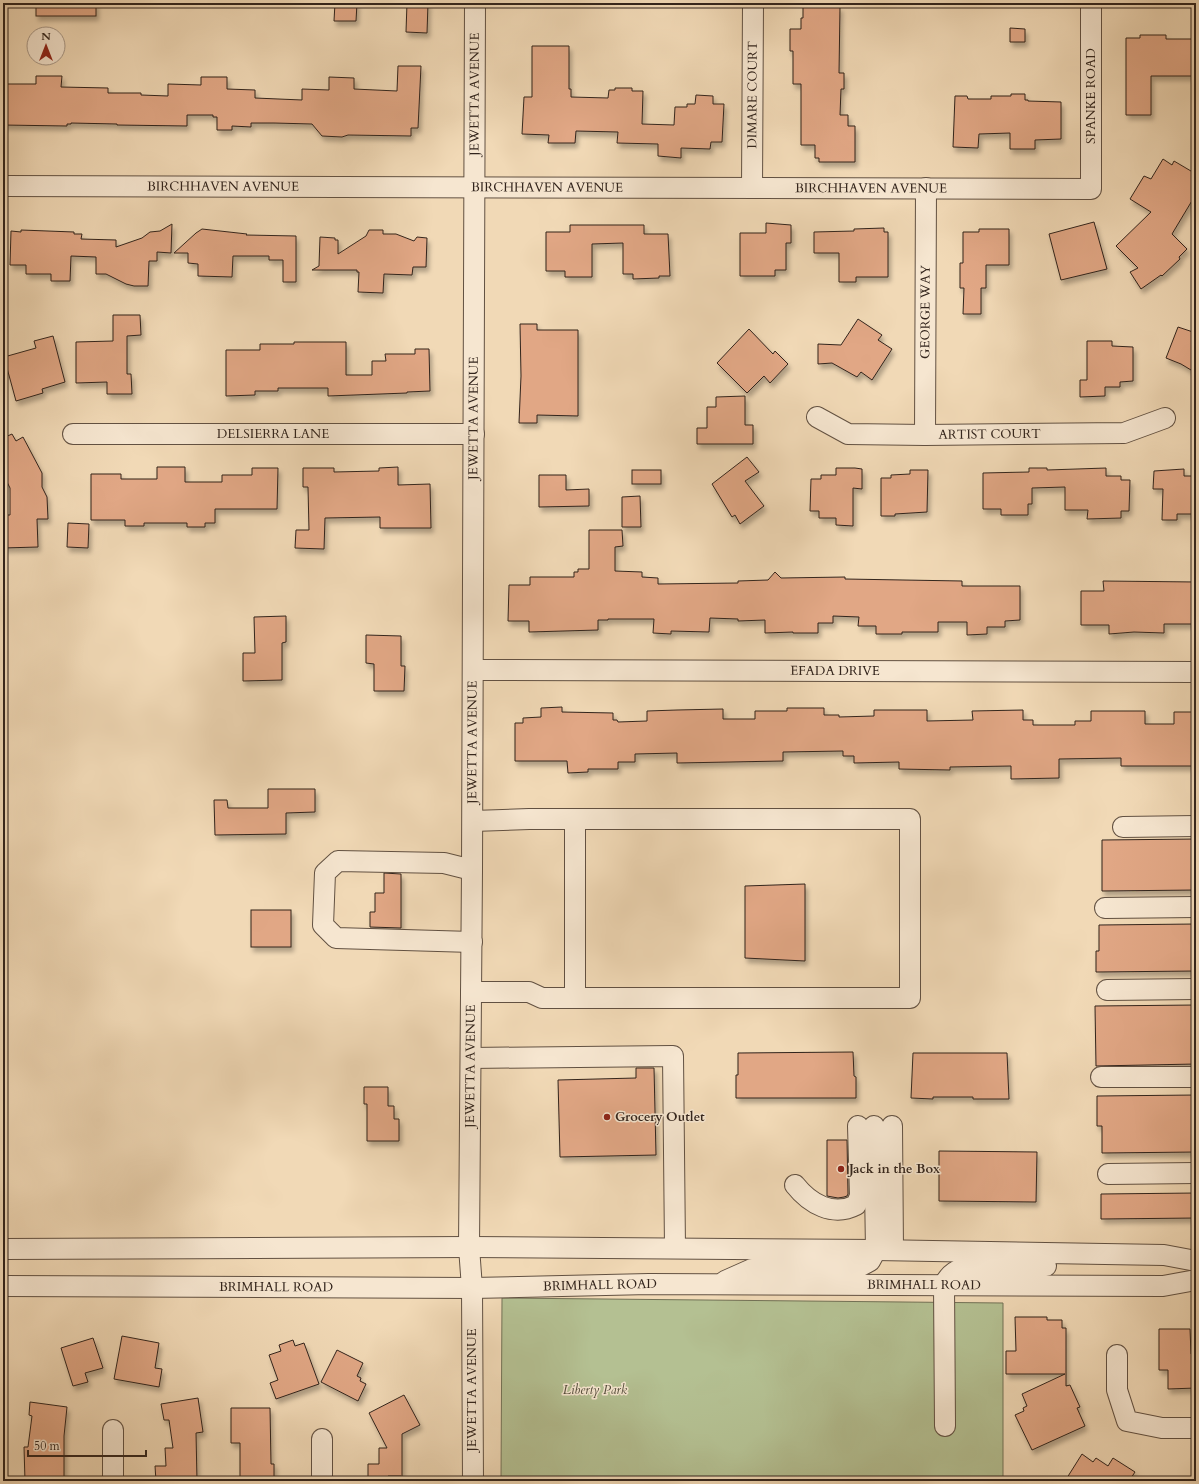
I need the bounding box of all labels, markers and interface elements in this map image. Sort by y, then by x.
north arrow [26,26,66,66]
text: N [41,29,51,44]
street label: JEWETTA AVENUE [465,32,484,158]
street label: DIMARE COURT [743,41,762,149]
street label: SPANKE ROAD [1082,48,1100,144]
street label: BIRCHHAVEN AVENUE [147,177,299,196]
street label: BIRCHHAVEN AVENUE [471,178,623,197]
street label: BIRCHHAVEN AVENUE [795,179,947,198]
street label: GEORGE WAY [916,265,935,359]
street label: JEWETTA AVENUE [464,356,483,482]
street label: DELSIERRA LANE [217,425,329,443]
street label: ARTIST COURT [938,425,1041,444]
street label: EFADA DRIVE [790,662,880,680]
street label: JEWETTA AVENUE [463,680,482,806]
street label: JEWETTA AVENUE [461,1004,480,1130]
place label: Grocery Outlet [615,1108,705,1126]
marker: Grocery Outlet [602,1112,612,1122]
place label: Jack in the Box [847,1160,940,1178]
marker: Jack in the Box [836,1164,846,1174]
street label: BRIMHALL ROAD [543,1275,657,1295]
street label: BRIMHALL ROAD [867,1276,981,1294]
street label: BRIMHALL ROAD [219,1278,333,1296]
street label: JEWETTA AVENUE [463,1328,481,1454]
park label: Liberty Park [563,1381,628,1399]
scale bar [28,1432,146,1458]
text: 50 m [34,1438,61,1454]

